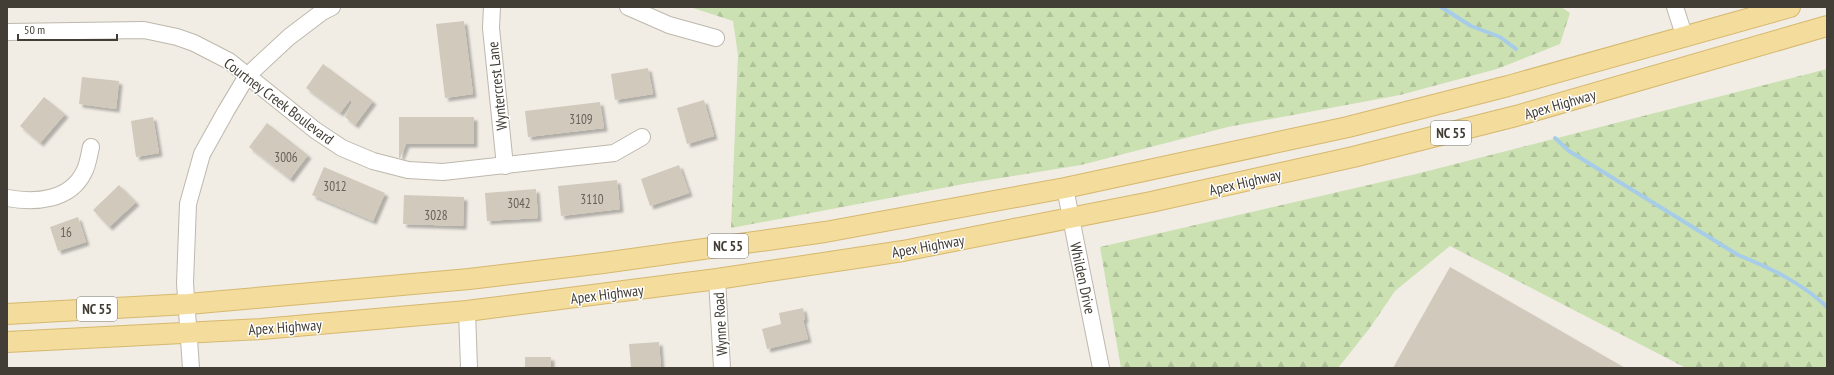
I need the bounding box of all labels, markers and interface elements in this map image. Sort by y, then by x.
scale bar [18,16,117,42]
text: 50 m [24,22,45,37]
street label: Wyntercrest Lane [483,41,511,131]
street label: Courtney Creek Boulevard [220,54,338,148]
street label: Apex Highway [1522,85,1598,123]
house number: 3109 [569,111,593,128]
road number: NC 55 [1431,121,1471,145]
house number: 3006 [274,149,298,166]
street label: Apex Highway [1207,164,1283,200]
house number: 3012 [323,178,347,195]
house number: 3110 [580,191,604,208]
house number: 3042 [507,195,531,212]
house number: 3028 [424,207,448,224]
house number: 16 [60,224,72,241]
street label: Apex Highway [890,230,966,262]
road number: NC 55 [708,234,748,258]
street label: Whilden Drive [1066,240,1100,316]
street label: Apex Highway [569,280,645,308]
street label: Wynne Road [709,292,731,356]
road number: NC 55 [77,297,117,321]
street label: Apex Highway [248,315,323,339]

